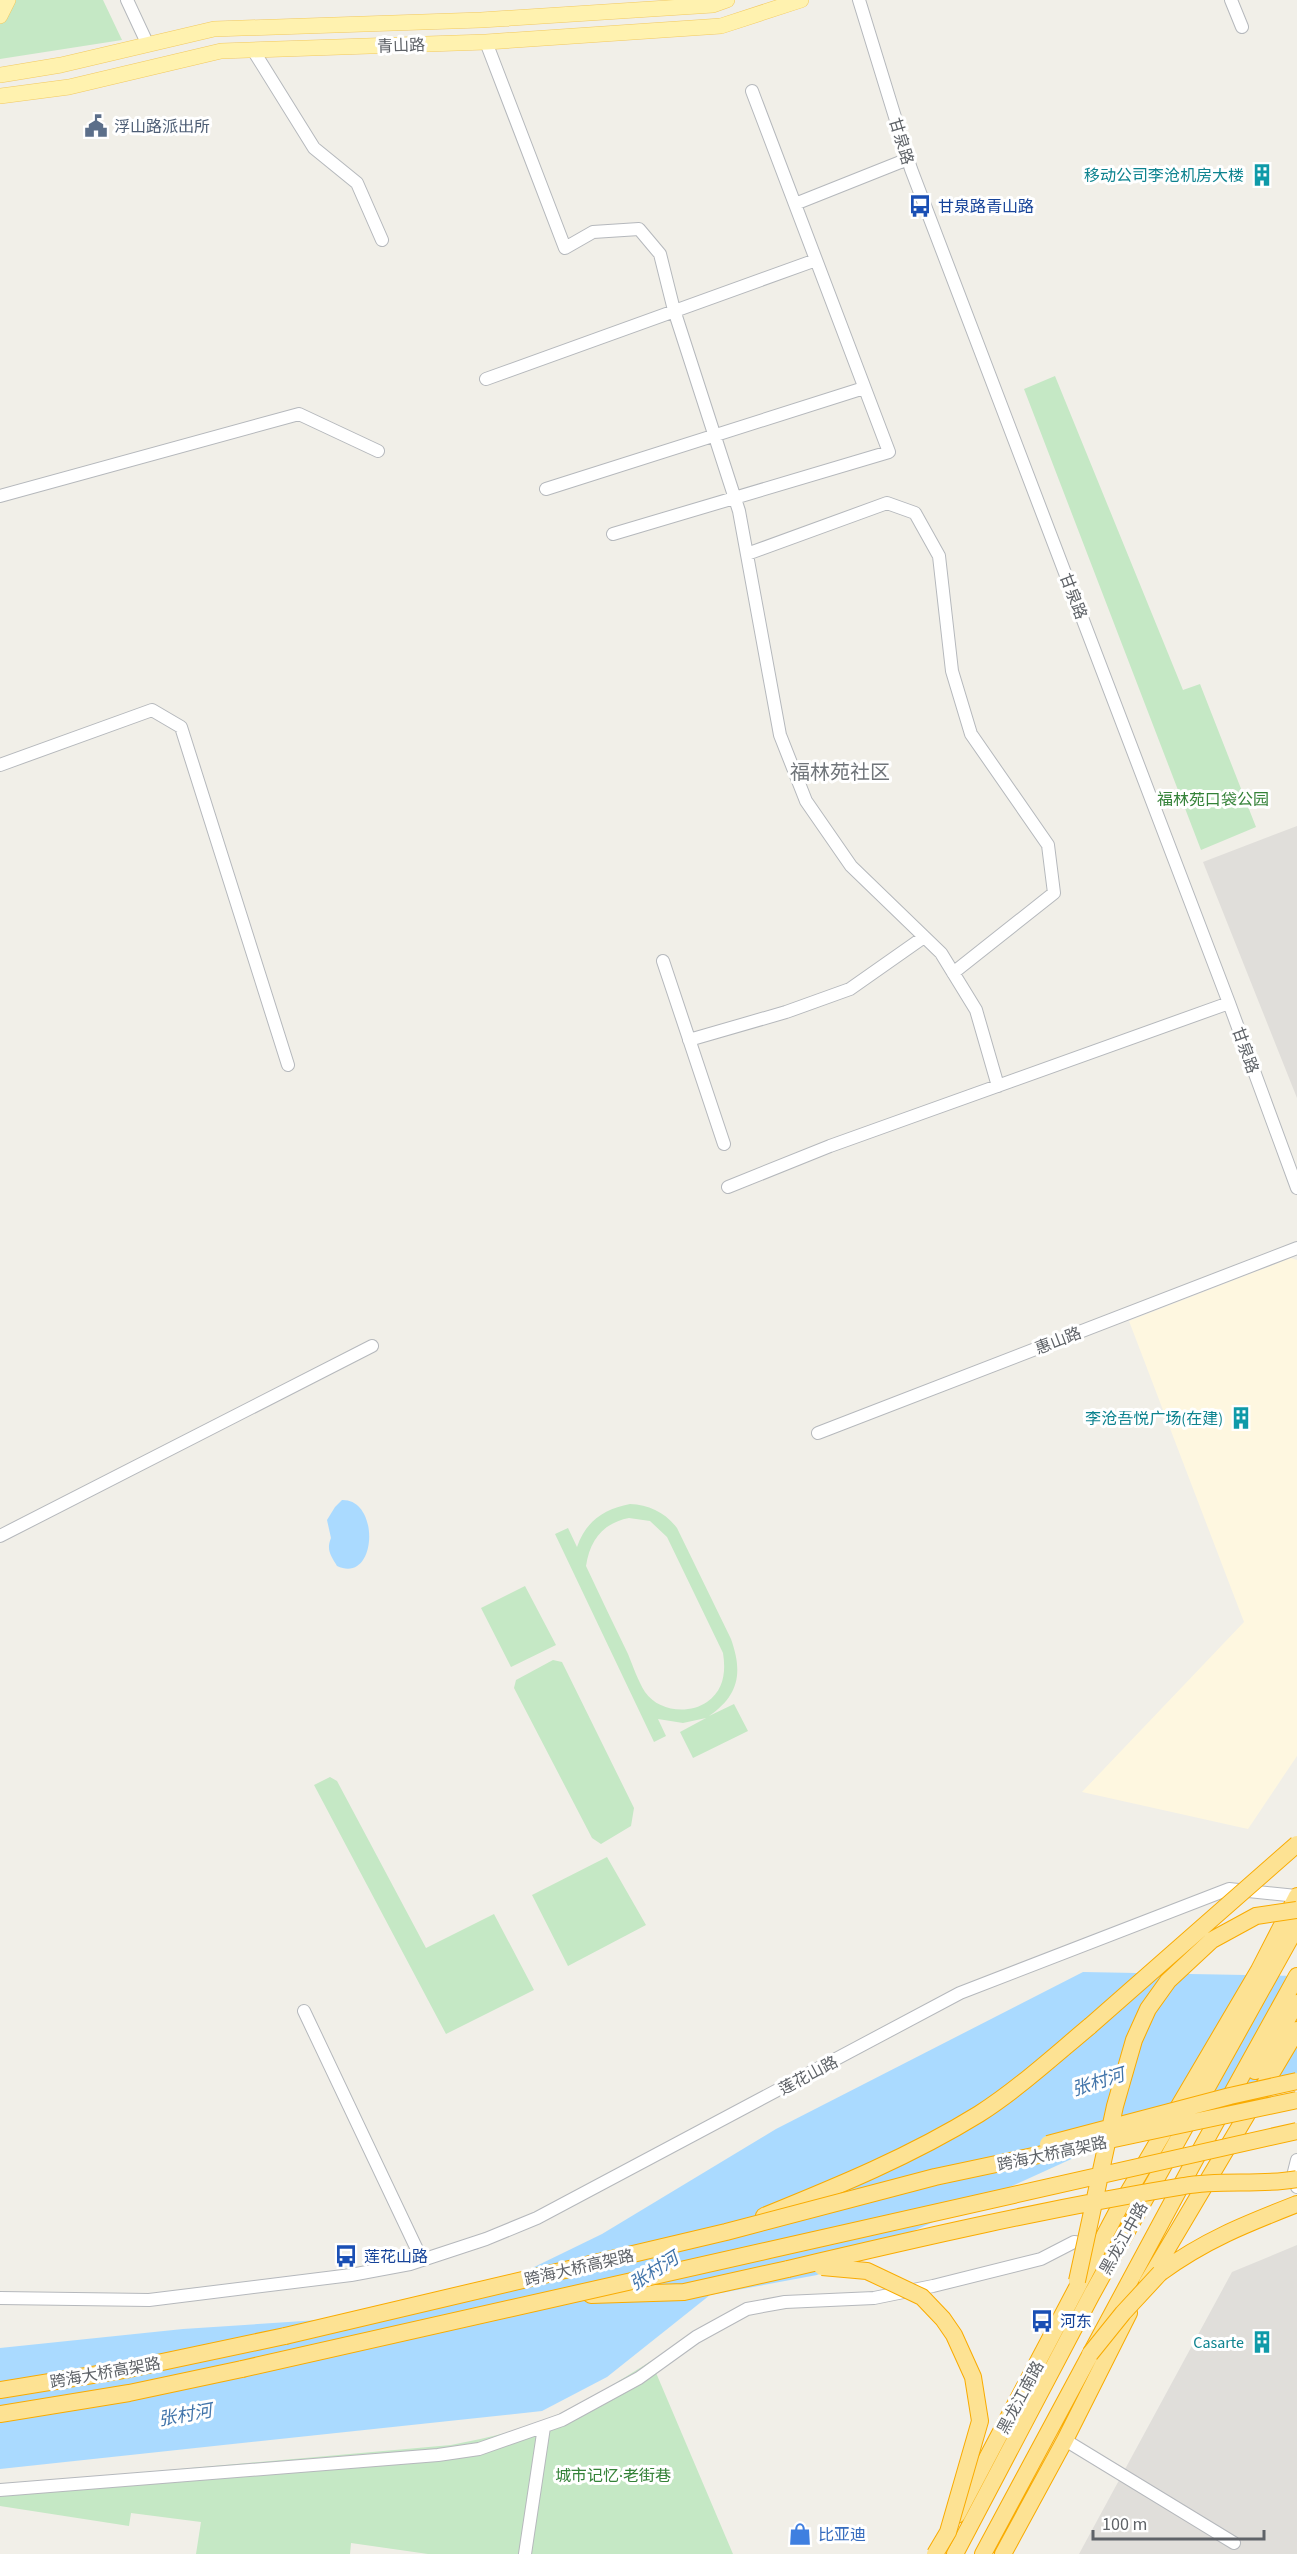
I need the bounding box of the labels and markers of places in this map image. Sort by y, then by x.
public building icon: 浮山路派出所 [83,113,109,139]
place label: 浮山路派出所 [114,116,210,138]
building icon: 移动公司李沧机房大楼 [1249,162,1275,188]
place label: 移动公司李沧机房大楼 [1084,165,1244,187]
bus stop icon: 甘泉路青山路 [907,193,933,219]
place label: 甘泉路青山路 [938,196,1034,218]
building icon: 李沧吾悦广场(在建) [1228,1405,1254,1431]
place label: 李沧吾悦广场(在建) [1085,1408,1223,1430]
bus stop icon: 莲花山路 [333,2243,359,2269]
place label: 莲花山路 [364,2246,428,2268]
bus stop icon: 河东 [1029,2308,1055,2334]
place label: 河东 [1060,2311,1092,2333]
building icon: Casarte [1249,2329,1275,2355]
place label: Casarte [1193,2332,1244,2354]
shop icon: 比亚迪 [787,2521,813,2547]
place label: 比亚迪 [818,2524,866,2546]

